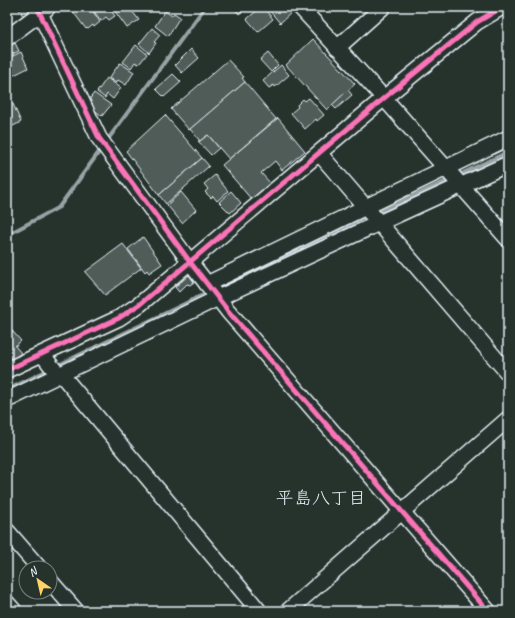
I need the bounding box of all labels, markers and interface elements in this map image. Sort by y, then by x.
district label: 平島八丁目 [276,487,366,509]
north arrow [18,560,58,600]
text: N [26,563,41,579]

